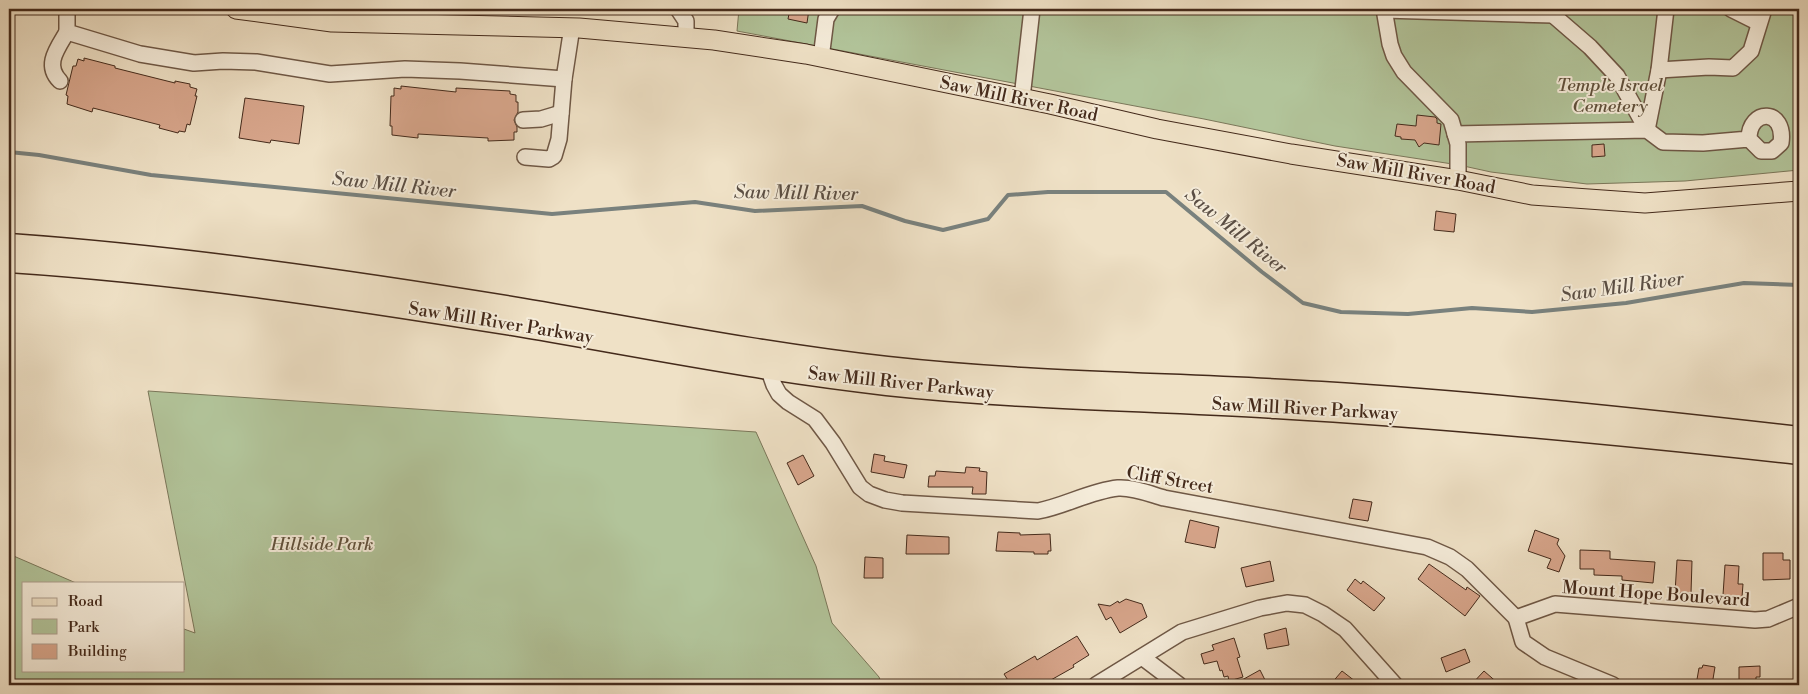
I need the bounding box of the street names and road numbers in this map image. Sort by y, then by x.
street label: Saw Mill River Road [938,71,1101,127]
street label: Saw Mill River Road [1335,149,1498,199]
street label: Saw Mill River Parkway [407,297,595,349]
street label: Saw Mill River Parkway [807,362,995,404]
street label: Saw Mill River Parkway [1211,393,1399,425]
street label: Cliff Street [1125,461,1216,499]
street label: Mount Hope Boulevard [1561,576,1751,612]

